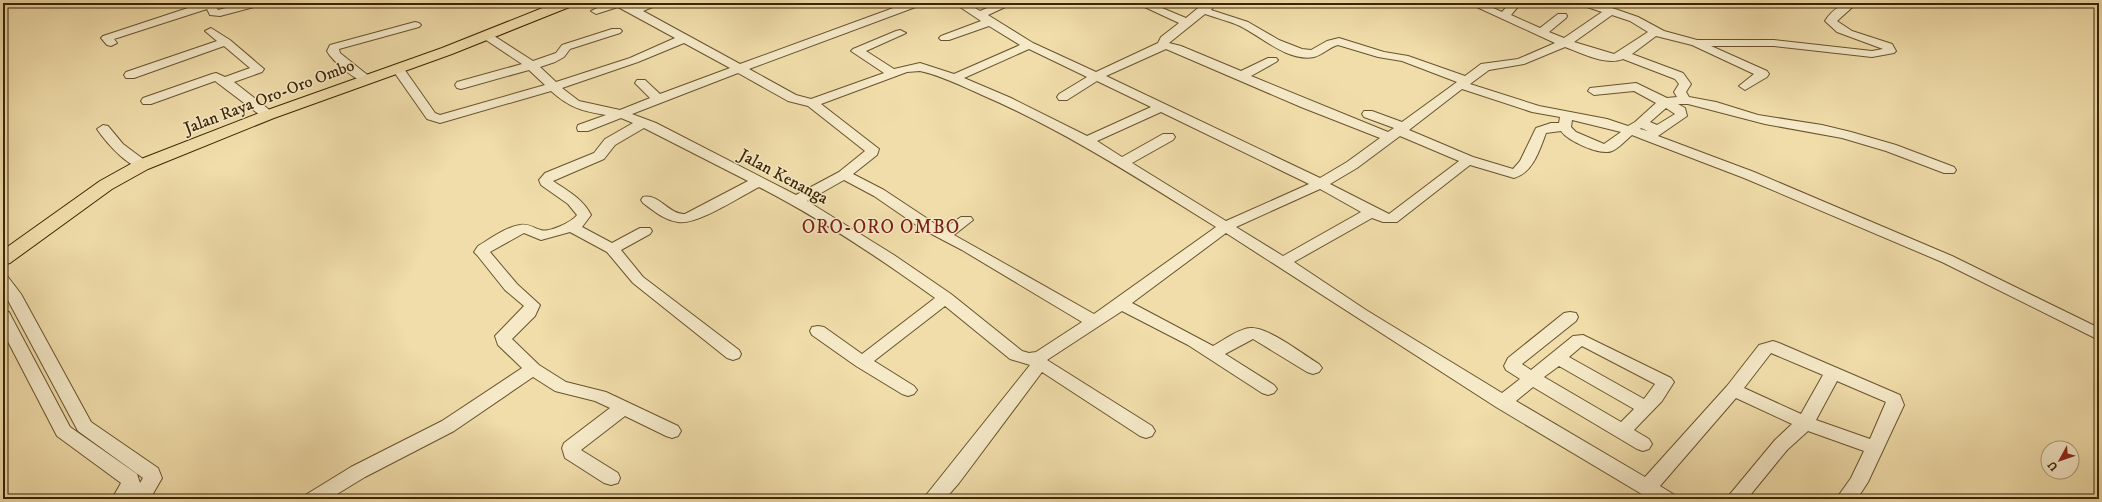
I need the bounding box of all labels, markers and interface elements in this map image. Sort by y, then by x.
street label: Jalan Raya Oro-Oro Ombo [179,54,358,140]
street label: Jalan Kenanga [733,143,833,210]
district label: ORO-ORO OMBO [802,216,960,239]
north arrow [2040,440,2080,480]
text: U [2045,458,2061,474]

